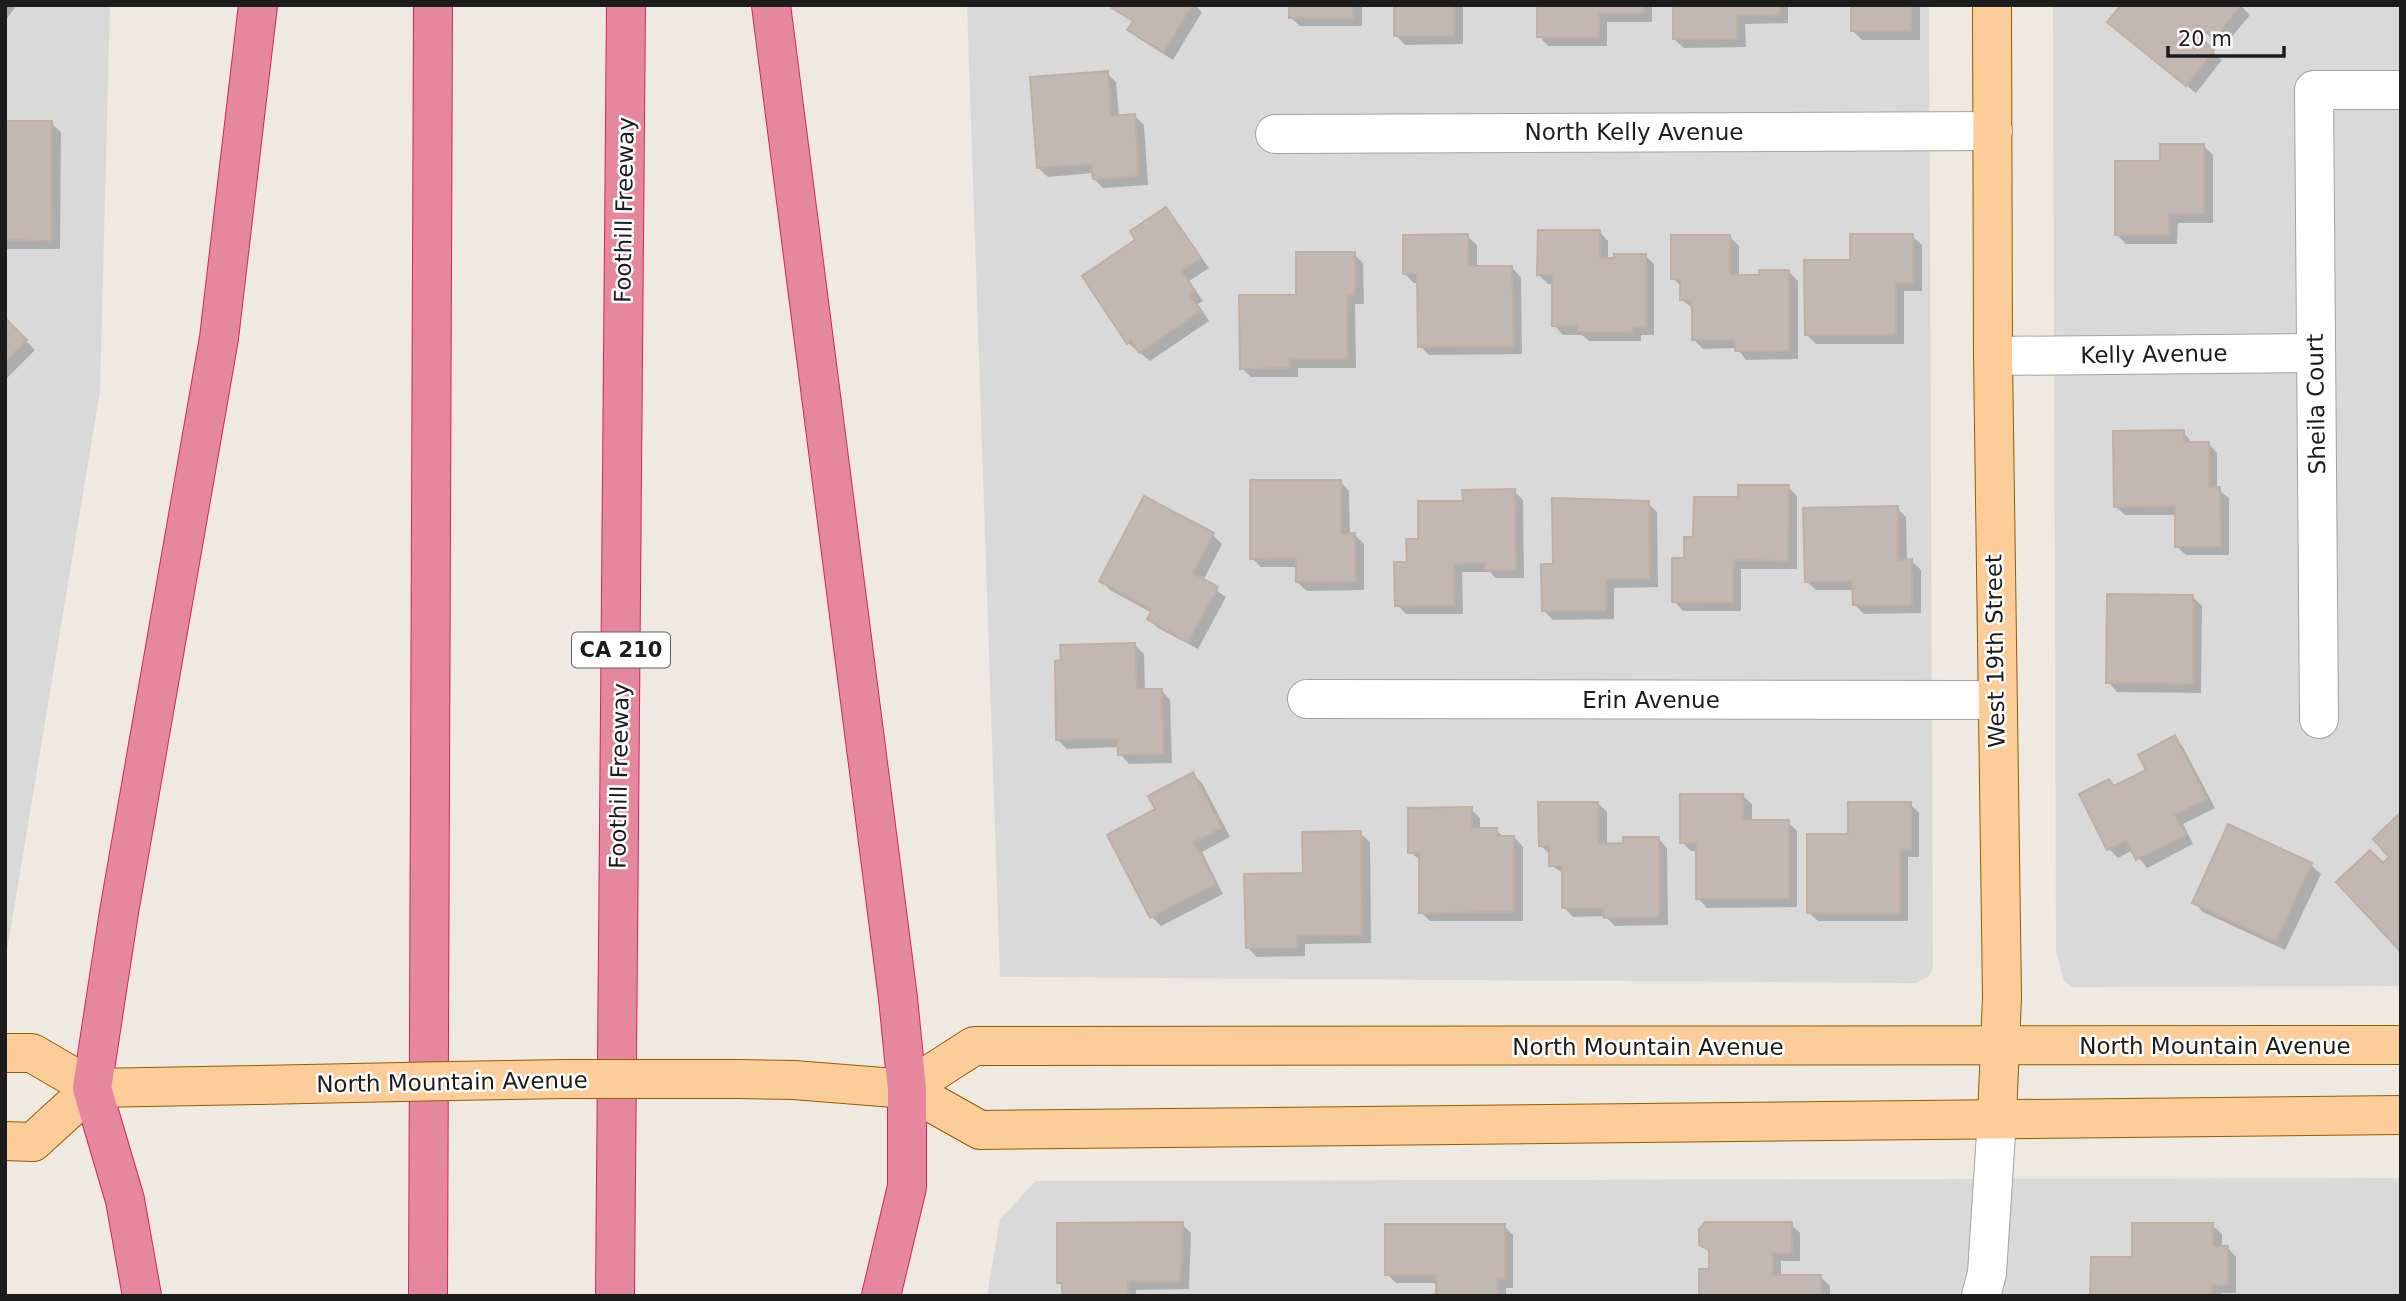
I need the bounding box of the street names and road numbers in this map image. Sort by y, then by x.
street label: Foothill Freeway [609,117,639,303]
street label: North Kelly Avenue [1525,119,1743,145]
street label: Sheila Court [2302,333,2330,475]
street label: Kelly Avenue [2080,340,2228,368]
street label: West 19th Street [1980,554,2010,748]
road number: CA 210 [572,632,670,668]
street label: Foothill Freeway [604,683,634,869]
street label: Erin Avenue [1582,687,1720,713]
street label: North Mountain Avenue [2079,1033,2351,1059]
street label: North Mountain Avenue [1512,1034,1784,1060]
street label: North Mountain Avenue [316,1067,588,1097]

